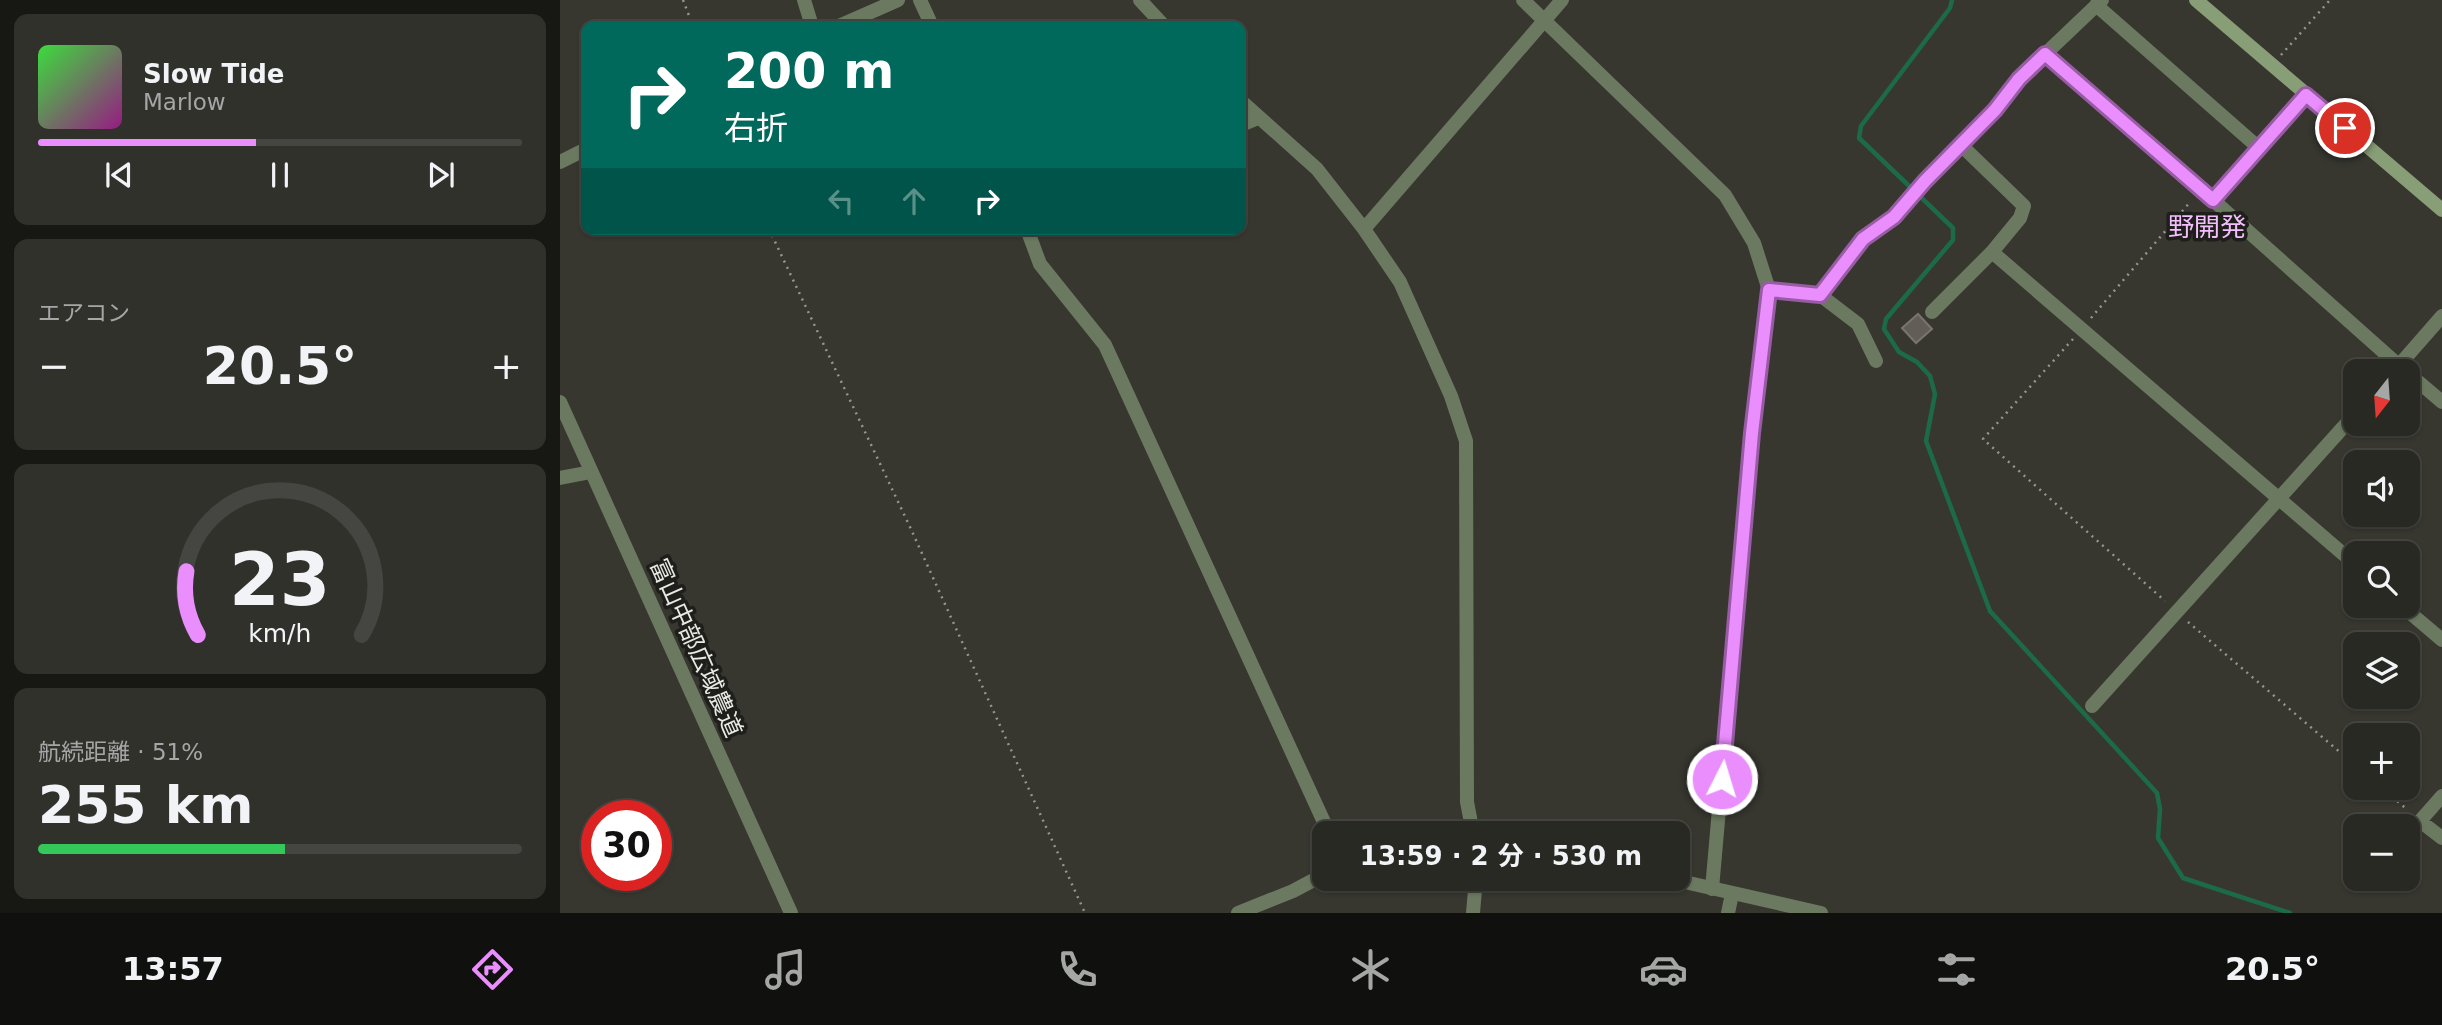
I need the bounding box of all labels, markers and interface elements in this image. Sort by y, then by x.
text: 200 m [724,43,894,100]
icon: right [609,49,700,140]
text: Slow Tide [143,59,284,89]
text: Marlow [143,89,226,115]
pin [2315,98,2375,158]
text: 右折 [724,109,788,147]
icon: arrive [2326,109,2364,147]
icon: previous [100,156,138,194]
icon: pause [261,156,299,194]
icon: next [422,156,460,194]
icon: left [822,182,860,220]
icon: ahead [895,182,933,220]
icon: right [968,182,1006,220]
district label: 野開発 [2168,212,2246,242]
text: エアコン [38,300,130,326]
text: 20.5° [203,336,357,396]
text: − [38,344,70,388]
text: + [490,344,522,388]
north arrow [2343,359,2420,436]
map controls [2343,359,2420,891]
button: sound [2343,450,2420,527]
text: 23 [229,537,331,622]
button: search [2343,541,2420,618]
street label: 富山中部広域農道 [644,555,748,741]
text: km/h [248,619,312,648]
button: layers [2343,632,2420,709]
button: + [2343,723,2420,800]
text: 航続距離 · 51% [38,739,203,765]
position arrow [1685,742,1759,816]
text: 255 km [38,775,253,835]
speed limit sign: 30 [581,800,672,891]
button: − [2343,814,2420,891]
text: 13:59 · 2 分 · 530 m [1360,841,1642,871]
icon: directions [468,945,517,994]
icon: music [761,945,810,994]
icon: phone [1053,945,1102,994]
icon: climate [1346,945,1395,994]
icon: car [1639,945,1688,994]
icon: filters [1932,945,1981,994]
text: 13:57 [122,950,224,988]
text: 20.5° [2225,950,2320,988]

